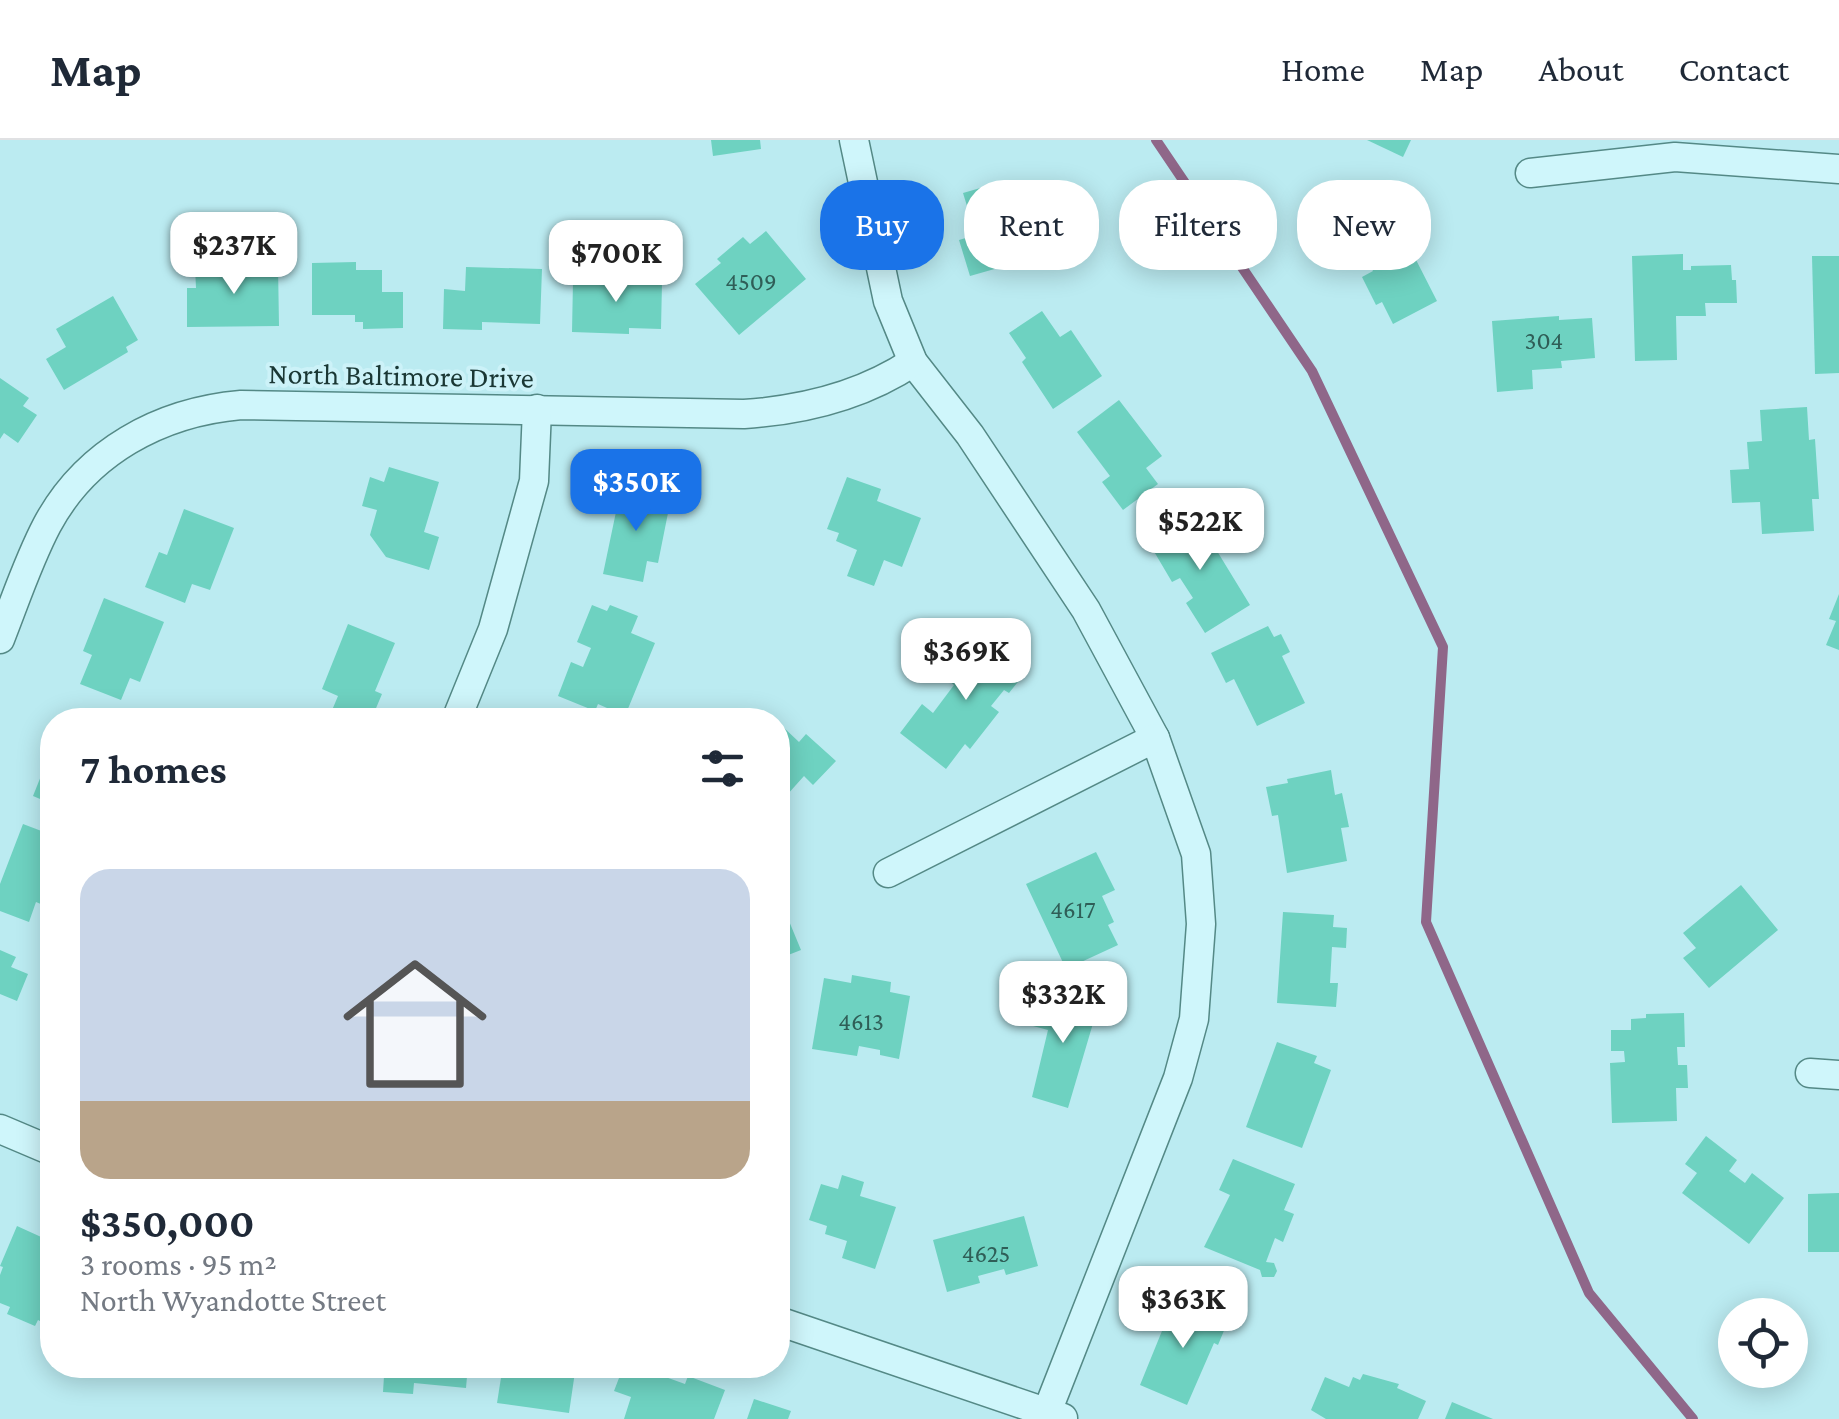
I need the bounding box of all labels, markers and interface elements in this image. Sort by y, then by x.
text: Map [50,43,142,96]
text: Home [1281,50,1365,89]
text: Map [1420,50,1483,89]
text: About [1538,50,1624,89]
text: Contact [1679,50,1789,89]
chip: Buy [820,180,944,270]
chip: Rent [964,180,1099,270]
chip: Filters [1119,180,1277,270]
chip: New [1297,180,1431,270]
pin: $237K [164,212,304,297]
pin: $700K [546,220,686,305]
text: $237K [192,226,276,262]
text: $700K [571,234,661,270]
house number: 4509 [725,268,777,295]
house number: 304 [1525,327,1563,354]
street label: North Baltimore Drive [268,356,534,394]
pin: $350K [566,449,706,534]
text: $350K [592,463,680,499]
pin: $522K [1130,488,1270,573]
text: $522K [1158,502,1242,538]
pin: $369K [896,618,1036,703]
text: $369K [923,632,1009,668]
icon: filters [695,741,750,796]
text: 7 homes [80,745,227,792]
house number: 4617 [1050,896,1096,923]
icon: home [325,934,505,1114]
pin: $332K [993,961,1133,1046]
text: $332K [1021,975,1105,1011]
house number: 4613 [838,1008,884,1035]
text: $350,000 [80,1199,255,1246]
house number: 4625 [962,1240,1010,1267]
text: 3 rooms · 95 m² [80,1246,277,1282]
pin: $363K [1113,1266,1253,1351]
text: $363K [1141,1280,1225,1316]
text: North Wyandotte Street [80,1282,386,1318]
map controls [1718,1298,1808,1388]
button: locate [1718,1298,1808,1388]

